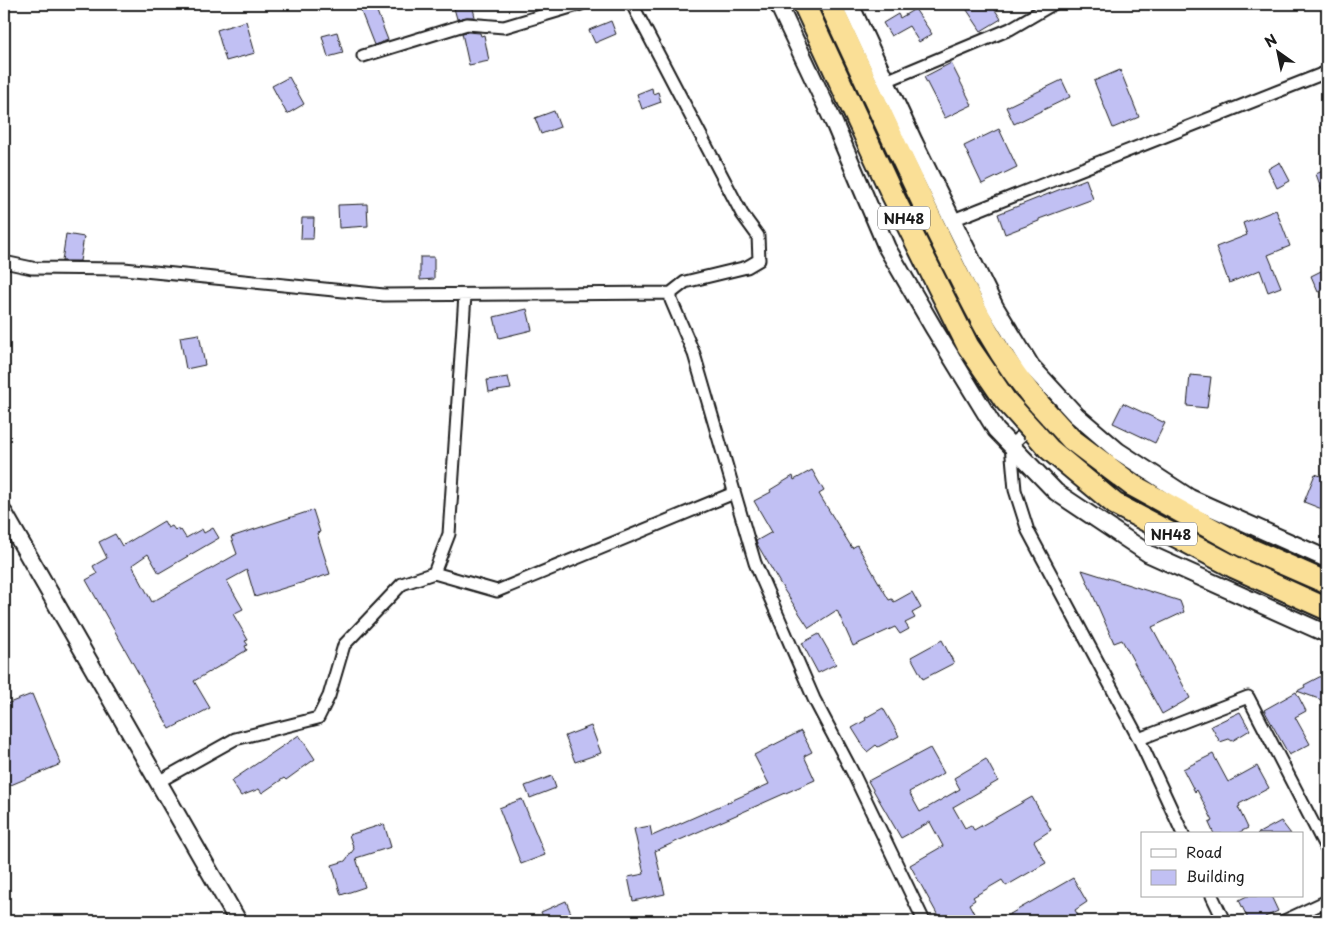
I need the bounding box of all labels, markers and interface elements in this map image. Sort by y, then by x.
north arrow [1254,28,1304,78]
text: N [1260,29,1281,53]
road number: NH48 [878,207,930,230]
road number: NH48 [1145,522,1197,546]
legend [1141,832,1304,898]
text: Road [1186,840,1222,863]
text: Building [1186,864,1245,887]

